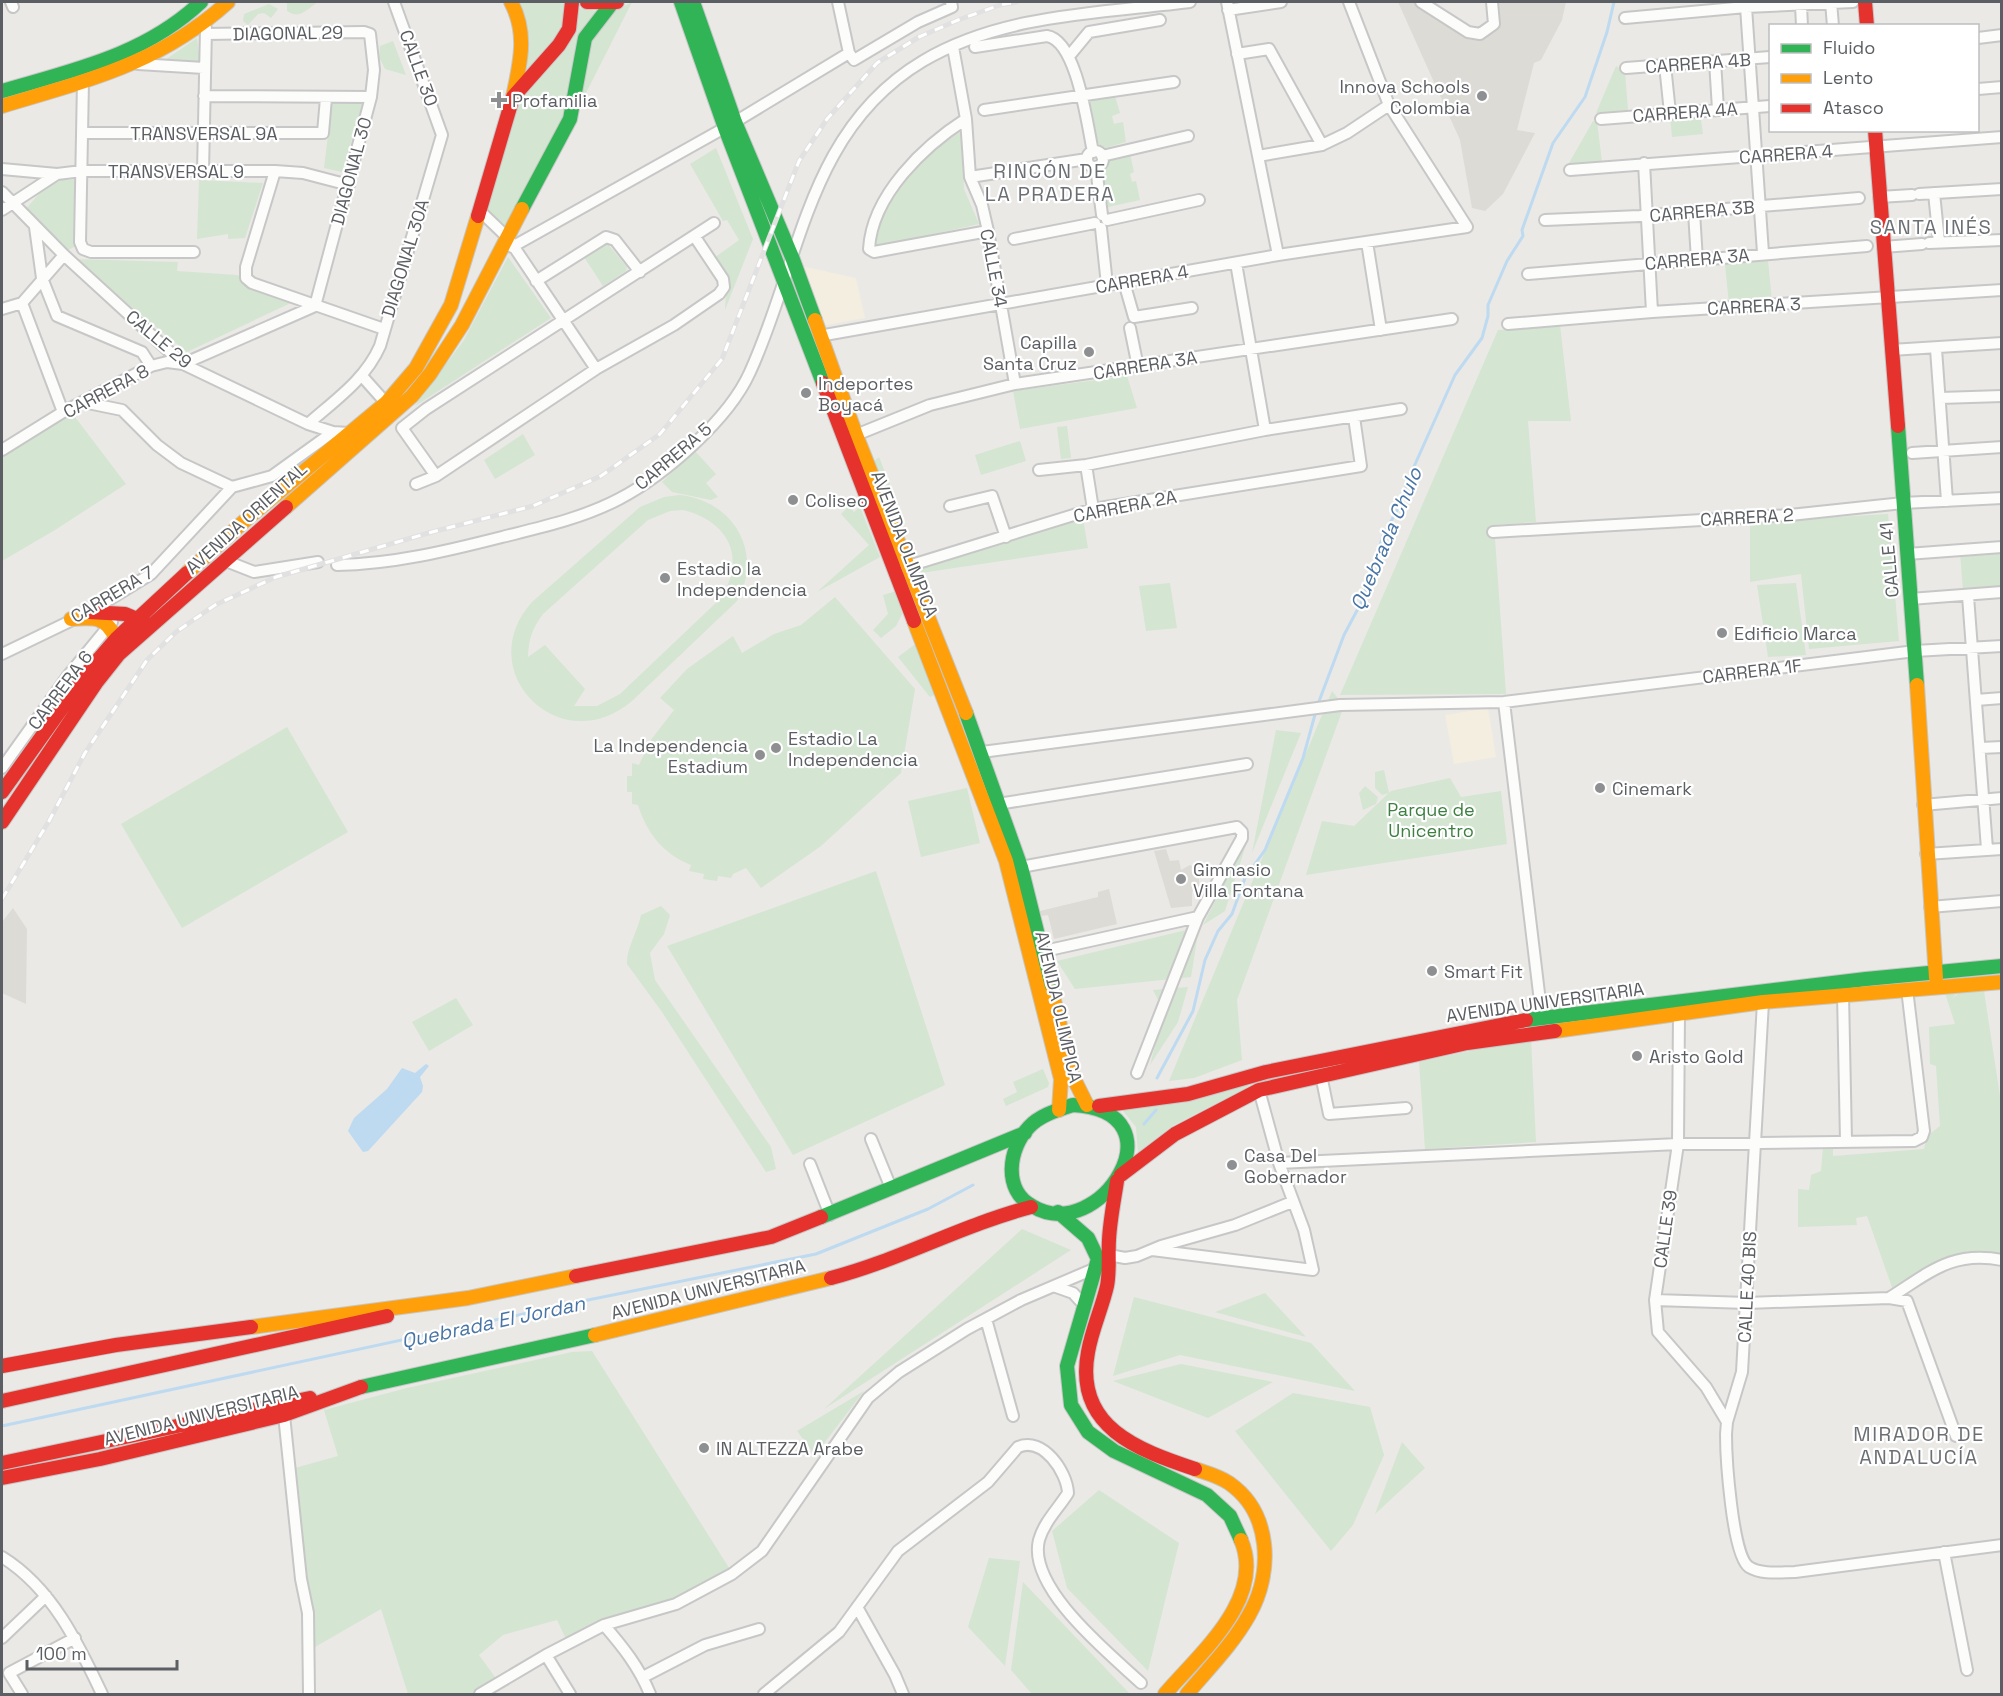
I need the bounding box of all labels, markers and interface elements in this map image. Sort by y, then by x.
street label: DIAGONAL 29 [233,21,343,45]
legend [1769,24,1979,132]
street label: CALLE 30 [395,27,443,109]
text: Fluido [1823,36,1875,59]
street label: CARRERA 4B [1644,48,1752,78]
text: Lento [1823,66,1873,89]
place label: Innova Schools Colombia [1339,75,1470,119]
place label: Profamilia [512,89,597,112]
marker: Innova Schools Colombia [1475,89,1489,103]
marker: Profamilia [490,91,508,109]
text: Atasco [1823,96,1884,119]
street label: CARRERA 4A [1632,97,1738,127]
street label: DIAGONAL 30 [326,114,376,228]
street label: TRANSVERSAL 9A [130,122,278,145]
street label: CARRERA 4 [1738,139,1834,169]
district label: RINCÓN DE LA PRADERA [985,158,1115,207]
street label: TRANSVERSAL 9 [108,160,244,183]
street label: CARRERA 3B [1648,195,1756,227]
street label: DIAGONAL 30A [376,196,434,320]
district label: SANTA INÉS [1870,214,1992,240]
street label: CALLE 34 [975,227,1013,309]
street label: CARRERA 3A [1644,243,1750,275]
street label: CARRERA 4 [1094,260,1190,298]
street label: CARRERA 3 [1707,292,1801,320]
street label: CALLE 29 [121,305,197,373]
place label: Capilla Santa Cruz [983,331,1077,375]
marker: Capilla Santa Cruz [1082,345,1096,359]
street label: CARRERA 3A [1091,345,1199,385]
street label: CARRERA 8 [59,359,153,423]
place label: Indeportes Boyacá [818,372,913,416]
marker: Indeportes Boyacá [799,386,813,400]
street label: CARRERA 5 [630,417,716,495]
street label: AVENIDA ORIENTAL [180,457,312,579]
water label: Quebrada Chulo [1344,463,1428,614]
street label: AVENIDA OLIMPICA [866,467,944,621]
street label: CARRERA 2A [1071,485,1179,527]
place label: Coliseo [805,489,868,512]
marker: Coliseo [786,493,800,507]
street label: CARRERA 2 [1700,503,1794,531]
street label: CALLE 41 [1874,521,1904,599]
place label: Estadio la Independencia [677,557,807,601]
street label: CARRERA 7 [66,560,158,628]
marker: Estadio la Independencia [658,571,672,585]
place label: Edificio Marca [1734,622,1857,645]
marker: Edificio Marca [1715,626,1729,640]
street label: CARRERA 6 [23,646,97,734]
street label: CARRERA 1F [1701,653,1803,689]
place label: Estadio La Independencia [788,727,918,771]
place label: La Independencia Estadium [593,734,748,778]
marker: Estadio La Independencia [769,741,783,755]
marker: La Independencia Estadium [753,748,767,762]
place label: Cinemark [1612,777,1692,800]
marker: Cinemark [1593,781,1607,795]
park label: Parque de Unicentro [1387,798,1475,842]
place label: Gimnasio Villa Fontana [1193,858,1304,902]
marker: Gimnasio Villa Fontana [1174,872,1188,886]
street label: AVENIDA OLIMPICA [1030,929,1088,1085]
place label: Smart Fit [1444,960,1523,983]
marker: Smart Fit [1425,964,1439,978]
street label: AVENIDA UNIVERSITARIA [1445,977,1645,1027]
place label: Aristo Gold [1649,1045,1744,1068]
marker: Aristo Gold [1630,1049,1644,1063]
place label: Casa Del Gobernador [1244,1144,1347,1188]
marker: Casa Del Gobernador [1225,1158,1239,1172]
street label: CALLE 39 [1648,1188,1682,1270]
street label: CALLE 40 BIS [1733,1231,1761,1343]
street label: AVENIDA UNIVERSITARIA [608,1254,808,1324]
water label: Quebrada El Jordan [399,1290,588,1354]
street label: AVENIDA UNIVERSITARIA [101,1380,301,1450]
district label: MIRADOR DE ANDALUCÍA [1853,1421,1985,1470]
place label: IN ALTEZZA Arabe [716,1437,864,1460]
marker: IN ALTEZZA Arabe [697,1441,711,1455]
scale bar [27,1633,177,1671]
text: 100 m [36,1642,87,1665]

